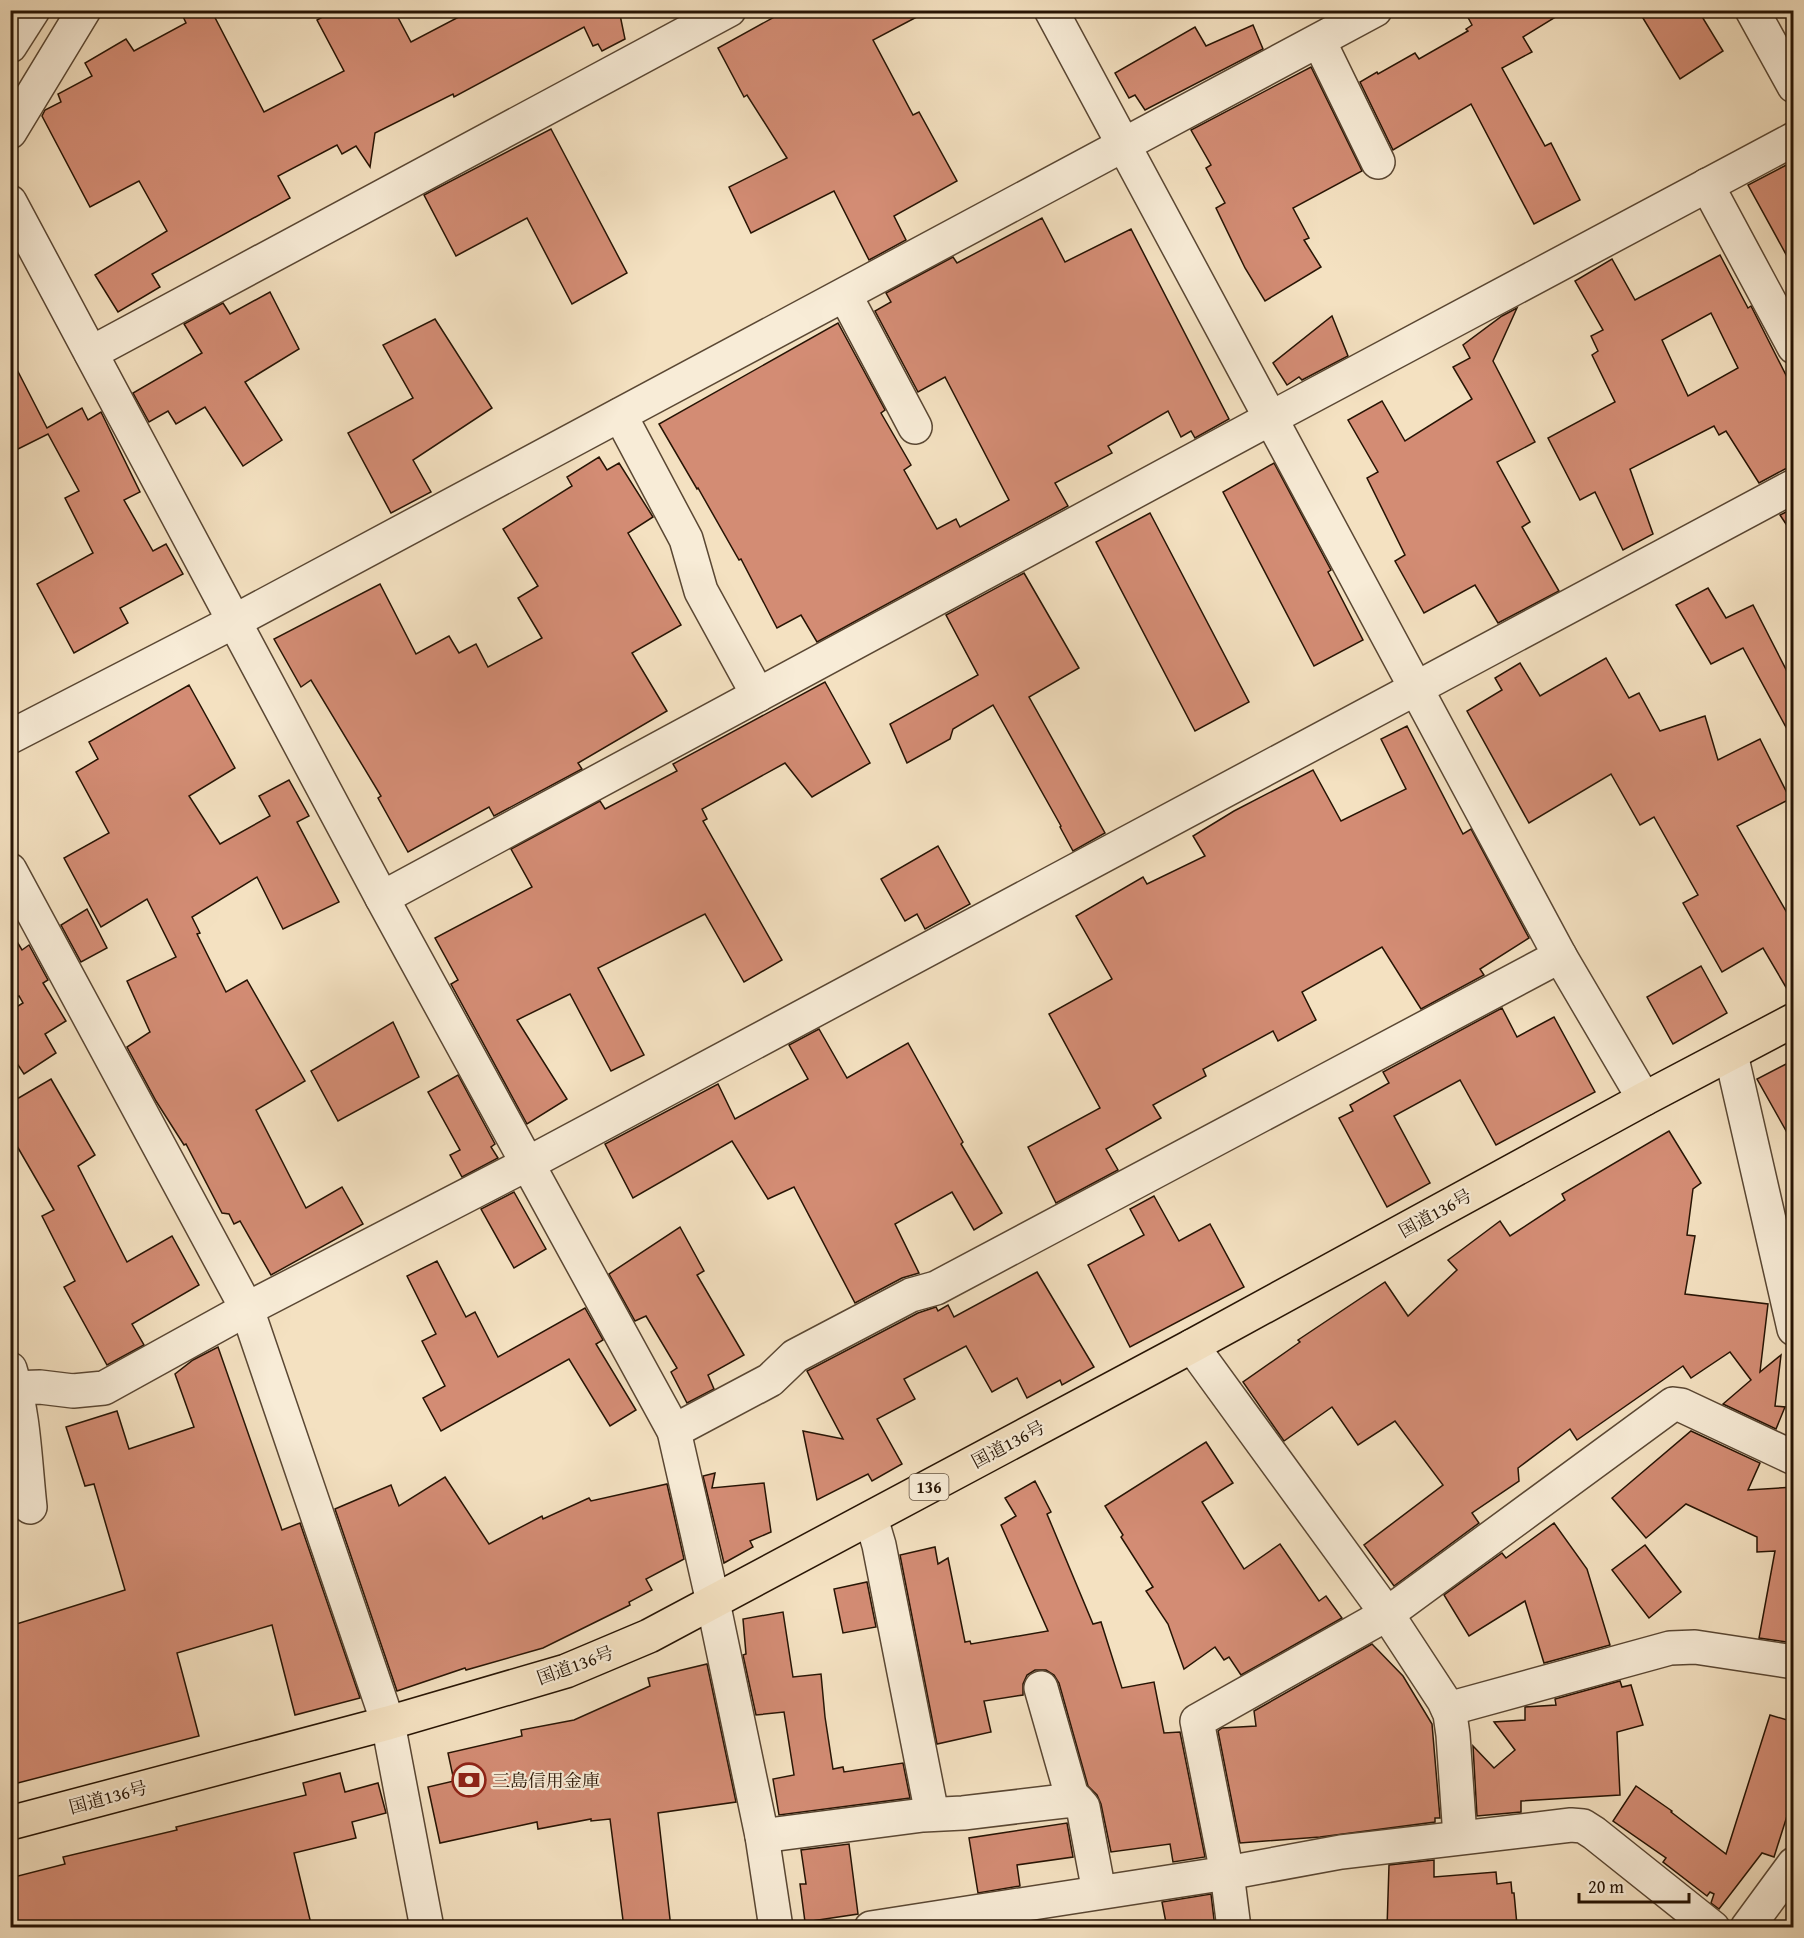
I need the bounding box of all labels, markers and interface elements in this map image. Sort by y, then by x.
street label: 国道136号 [1393,1182,1477,1244]
street label: 国道136号 [966,1413,1050,1475]
road number: 136 [910,1474,948,1500]
street label: 国道136号 [533,1639,617,1691]
bank icon: 三島信用金庫 [451,1762,487,1798]
place label: 三島信用金庫 [492,1767,600,1794]
street label: 国道136号 [66,1774,150,1820]
scale bar [1579,1866,1688,1904]
text: 20 m [1588,1873,1624,1900]

